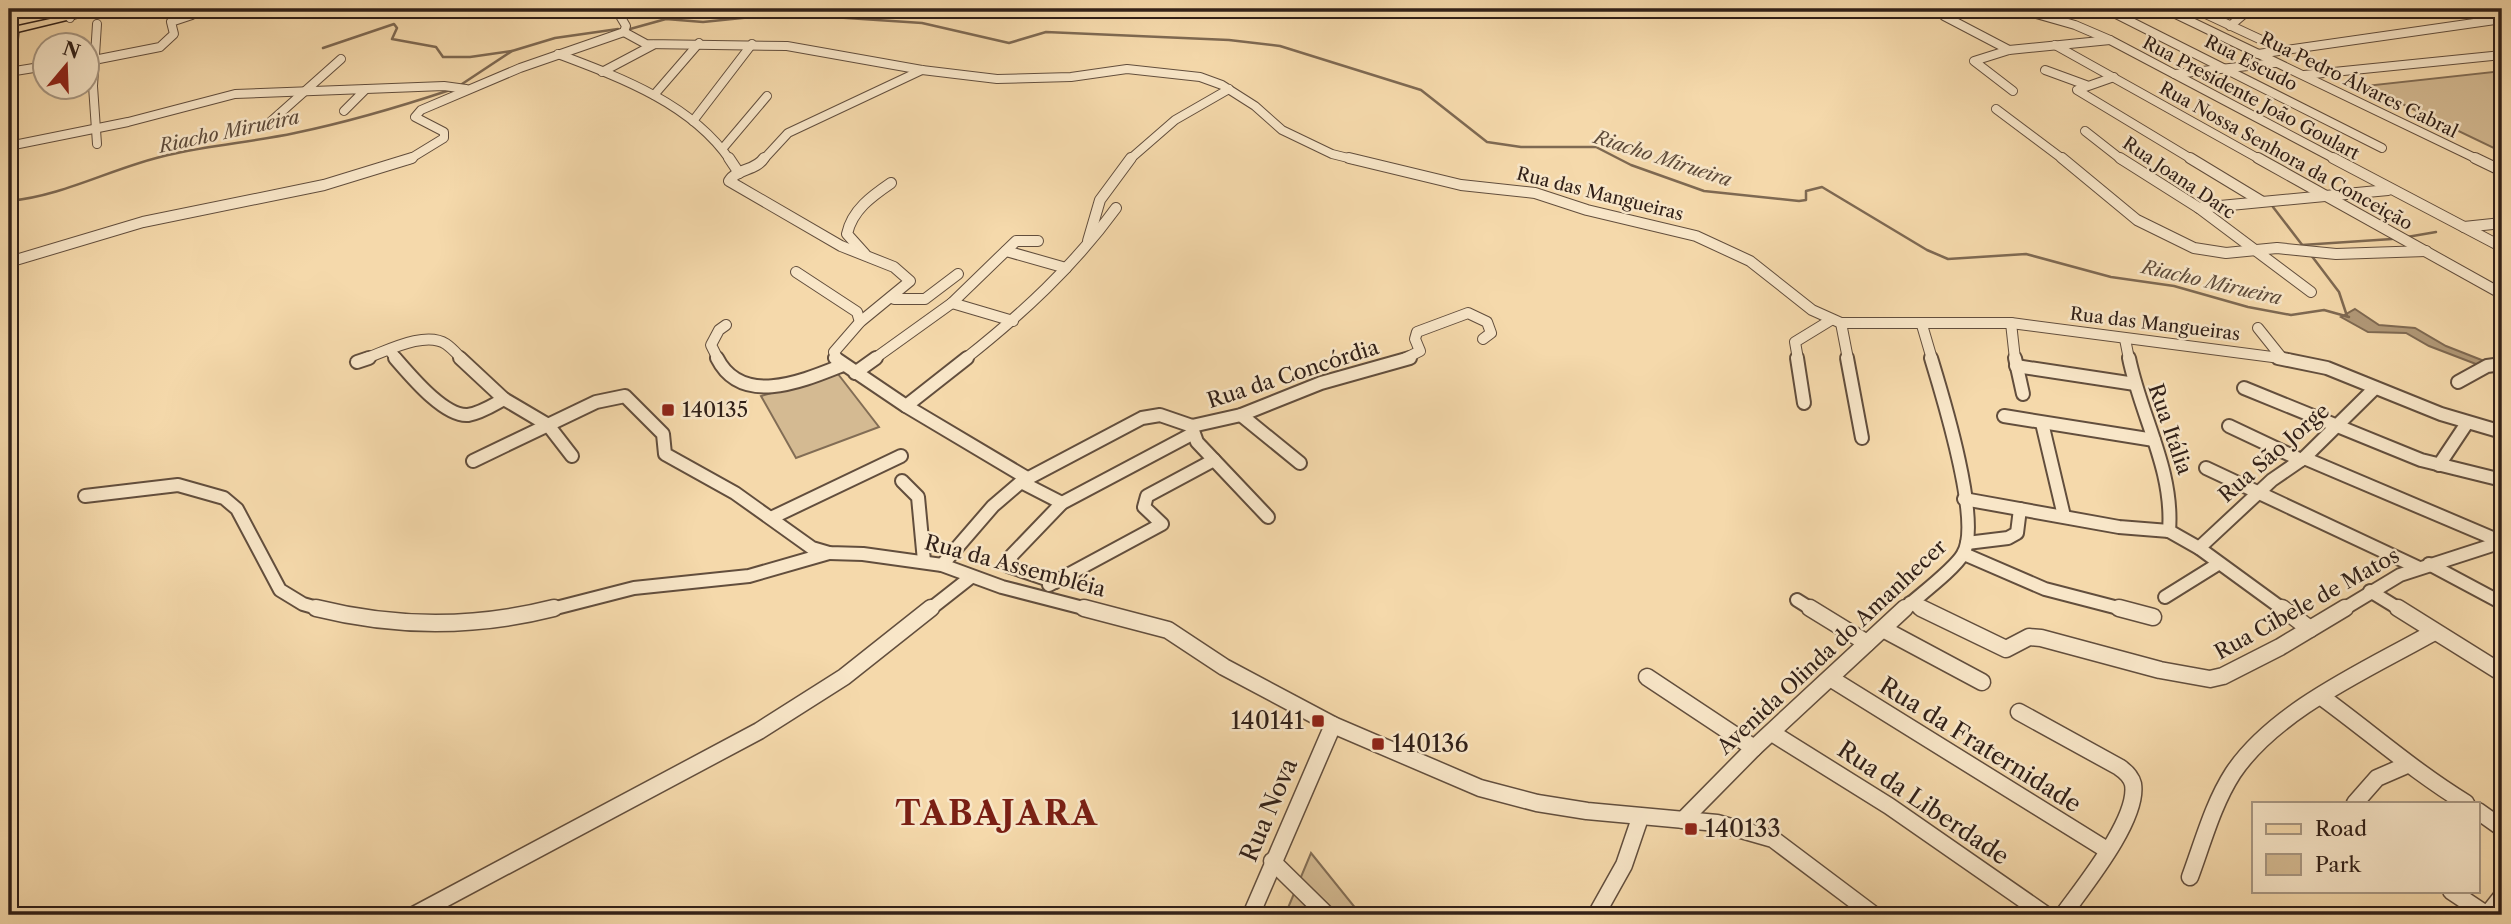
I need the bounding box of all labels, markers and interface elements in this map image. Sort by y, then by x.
street label: Rua Pedro Álvares Cabral [2257,27,2462,142]
street label: Rua Escudo [2201,30,2301,96]
street label: Rua Presidente João Goulart [2139,31,2364,165]
north arrow [32,32,102,102]
text: N [60,37,83,64]
street label: Rua Nossa Senhora da Conceição [2156,77,2416,235]
water label: Riacho Mirueira [155,105,302,158]
water label: Riacho Mirueira [1589,125,1735,192]
street label: Rua Joana Darc [2118,132,2240,224]
street label: Rua das Mangueiras [1514,163,1686,225]
water label: Riacho Mirueira [2138,255,2285,310]
street label: Rua das Mangueiras [2069,303,2241,345]
street label: Rua da Concórdia [1204,334,1383,413]
street label: Rua Itália [2143,380,2198,478]
place label: 140135 [682,397,748,422]
street label: Rua São Jorge [2213,398,2334,507]
marker: 140135 [660,402,676,418]
street label: Rua da Assembléia [922,529,1109,602]
street label: Avenida Olinda do Amanhecer [1711,534,1951,760]
street label: Rua Cibele de Matos [2210,542,2403,665]
street label: Rua da Fraternidade [1874,671,2086,818]
place label: 140141 [1231,706,1304,735]
marker: 140141 [1310,713,1326,729]
place label: 140136 [1392,729,1469,758]
street label: Rua da Liberdade [1832,734,2015,871]
marker: 140136 [1370,736,1386,752]
street label: Rua Nova [1234,754,1303,866]
district label: TABAJARA [895,793,1099,834]
legend [2252,802,2480,892]
place label: 140133 [1705,814,1781,843]
text: Road [2315,816,2367,841]
marker: 140133 [1683,821,1699,837]
text: Park [2315,852,2361,877]

